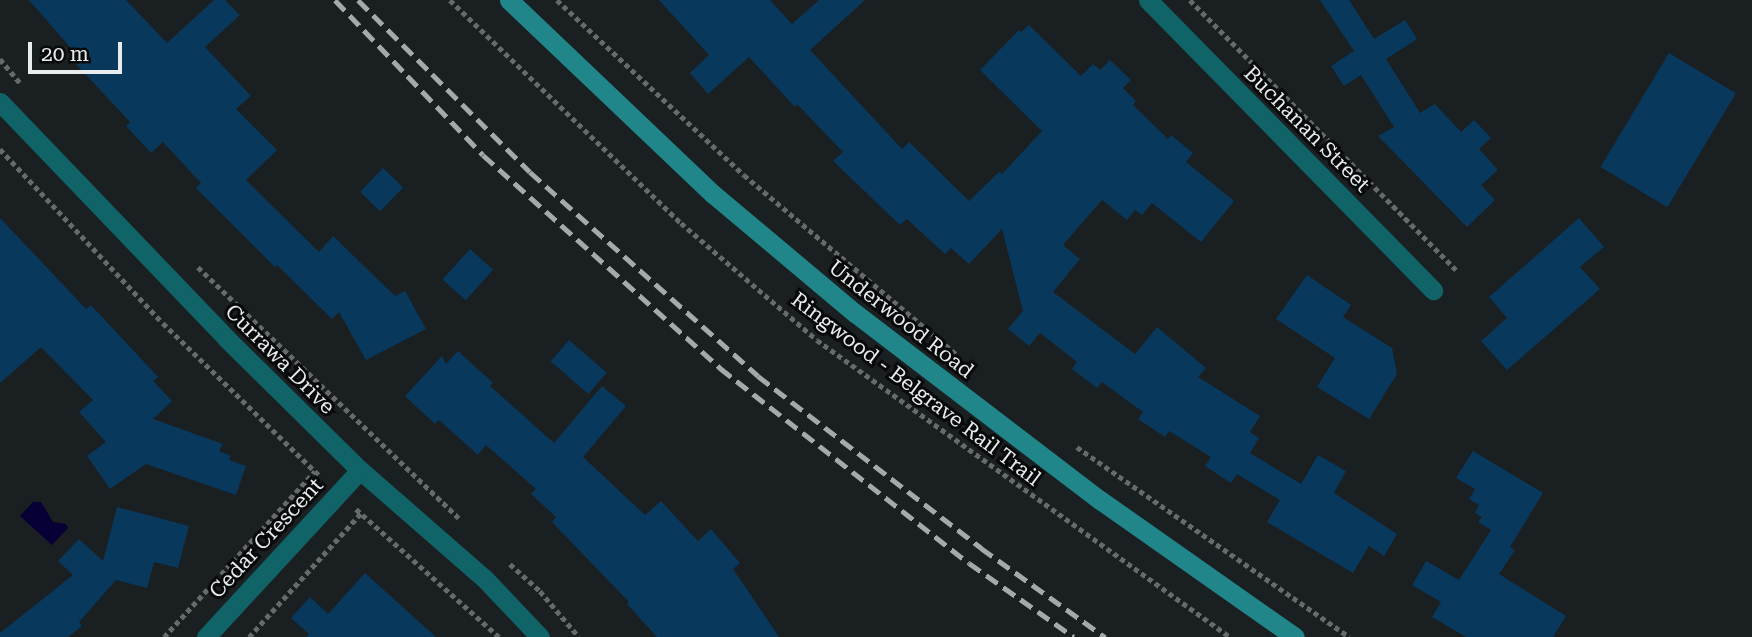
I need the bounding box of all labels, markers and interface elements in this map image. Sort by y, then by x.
scale bar [32,28,126,72]
text: 20 m [41,42,89,66]
street label: Buchanan Street [1239,61,1375,197]
street label: Underwood Road [823,255,979,383]
street label: Ringwood - Belgrave Rail Trail [786,287,1046,491]
street label: Currawa Drive [220,299,340,419]
street label: Cedar Crescent [204,473,328,603]

